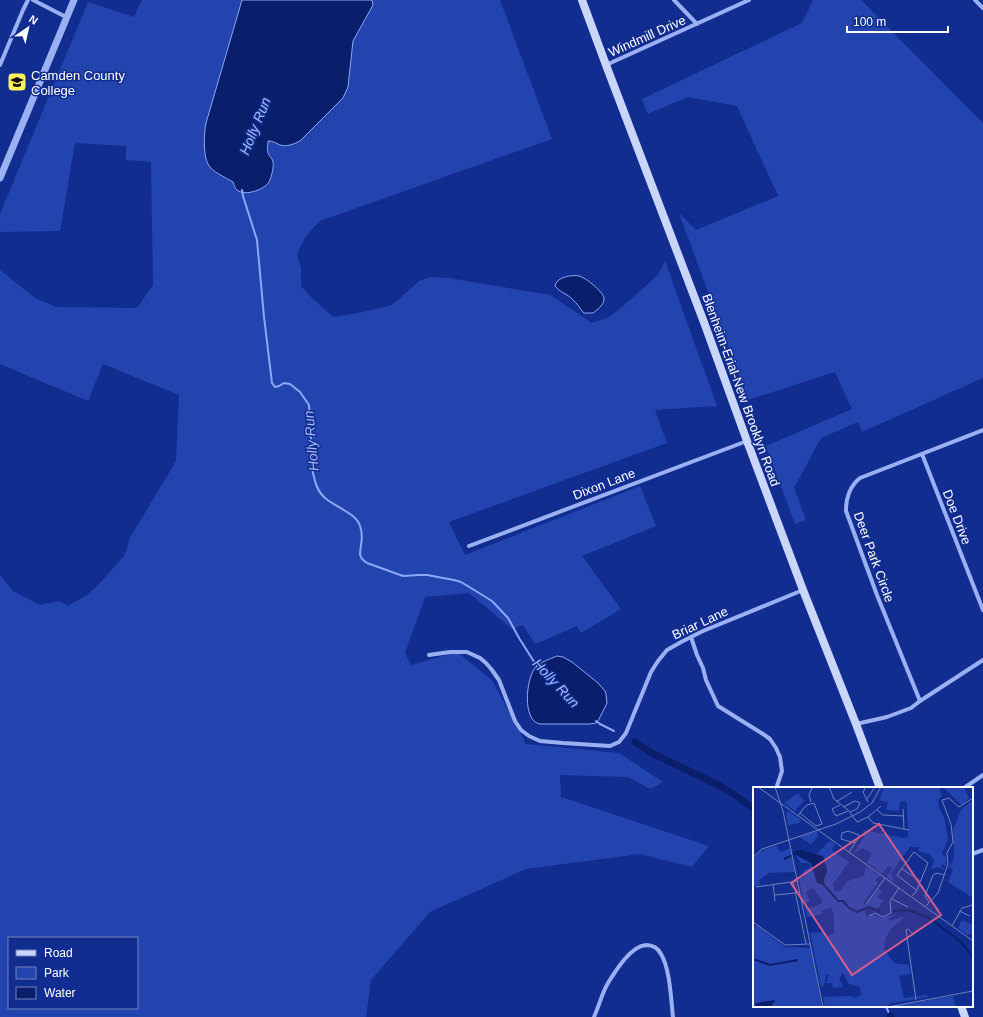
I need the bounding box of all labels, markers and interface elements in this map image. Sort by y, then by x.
north arrow [8,8,48,48]
scale bar [847,8,948,34]
street label: Windmill Drive [606,12,688,60]
text: N [27,13,40,27]
text: 100 m [853,15,886,29]
place label: Camden County College [31,68,125,98]
school or university icon: Camden County College [6,71,28,93]
water label: Holly Run [236,95,274,157]
street label: Blenheim-Erial-New Brooklyn Road [699,292,783,488]
water label: Holly Run [300,410,322,472]
street label: Dixon Lane [571,465,637,503]
street label: Doe Drive [940,487,974,547]
street label: Deer Park Circle [851,510,897,604]
street label: Briar Lane [670,604,730,642]
water label: Holly Run [529,655,583,711]
inset map [753,787,973,1007]
legend [8,937,138,1009]
text: Road [44,946,73,960]
text: Park [44,966,70,980]
text: Water [44,986,76,1000]

